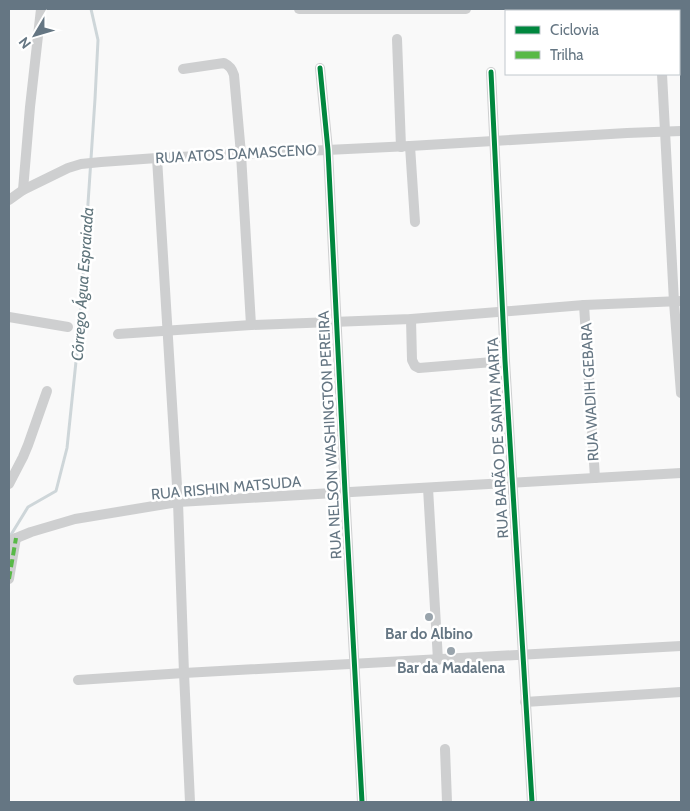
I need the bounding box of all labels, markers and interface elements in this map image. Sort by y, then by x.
north arrow [10,10,60,60]
legend [505,10,680,75]
text: Ciclovia [550,21,600,39]
text: N [15,34,35,52]
text: Trilha [550,46,584,64]
street label: RUA ATOS DAMASCENO [155,141,317,167]
water label: Córrego Água Espraiada [67,206,97,362]
street label: RUA NELSON WASHINGTON PEREIRA [314,309,346,560]
street label: RUA WADIH GEBARA [577,322,603,462]
street label: RUA BARÃO DE SANTA MARTA [484,336,512,539]
street label: RUA RISHIN MATSUDA [150,472,302,504]
marker: Bar do Albino [423,611,435,623]
place label: Bar do Albino [385,625,473,643]
marker: Bar da Madalena [445,645,457,657]
place label: Bar da Madalena [397,659,505,677]

